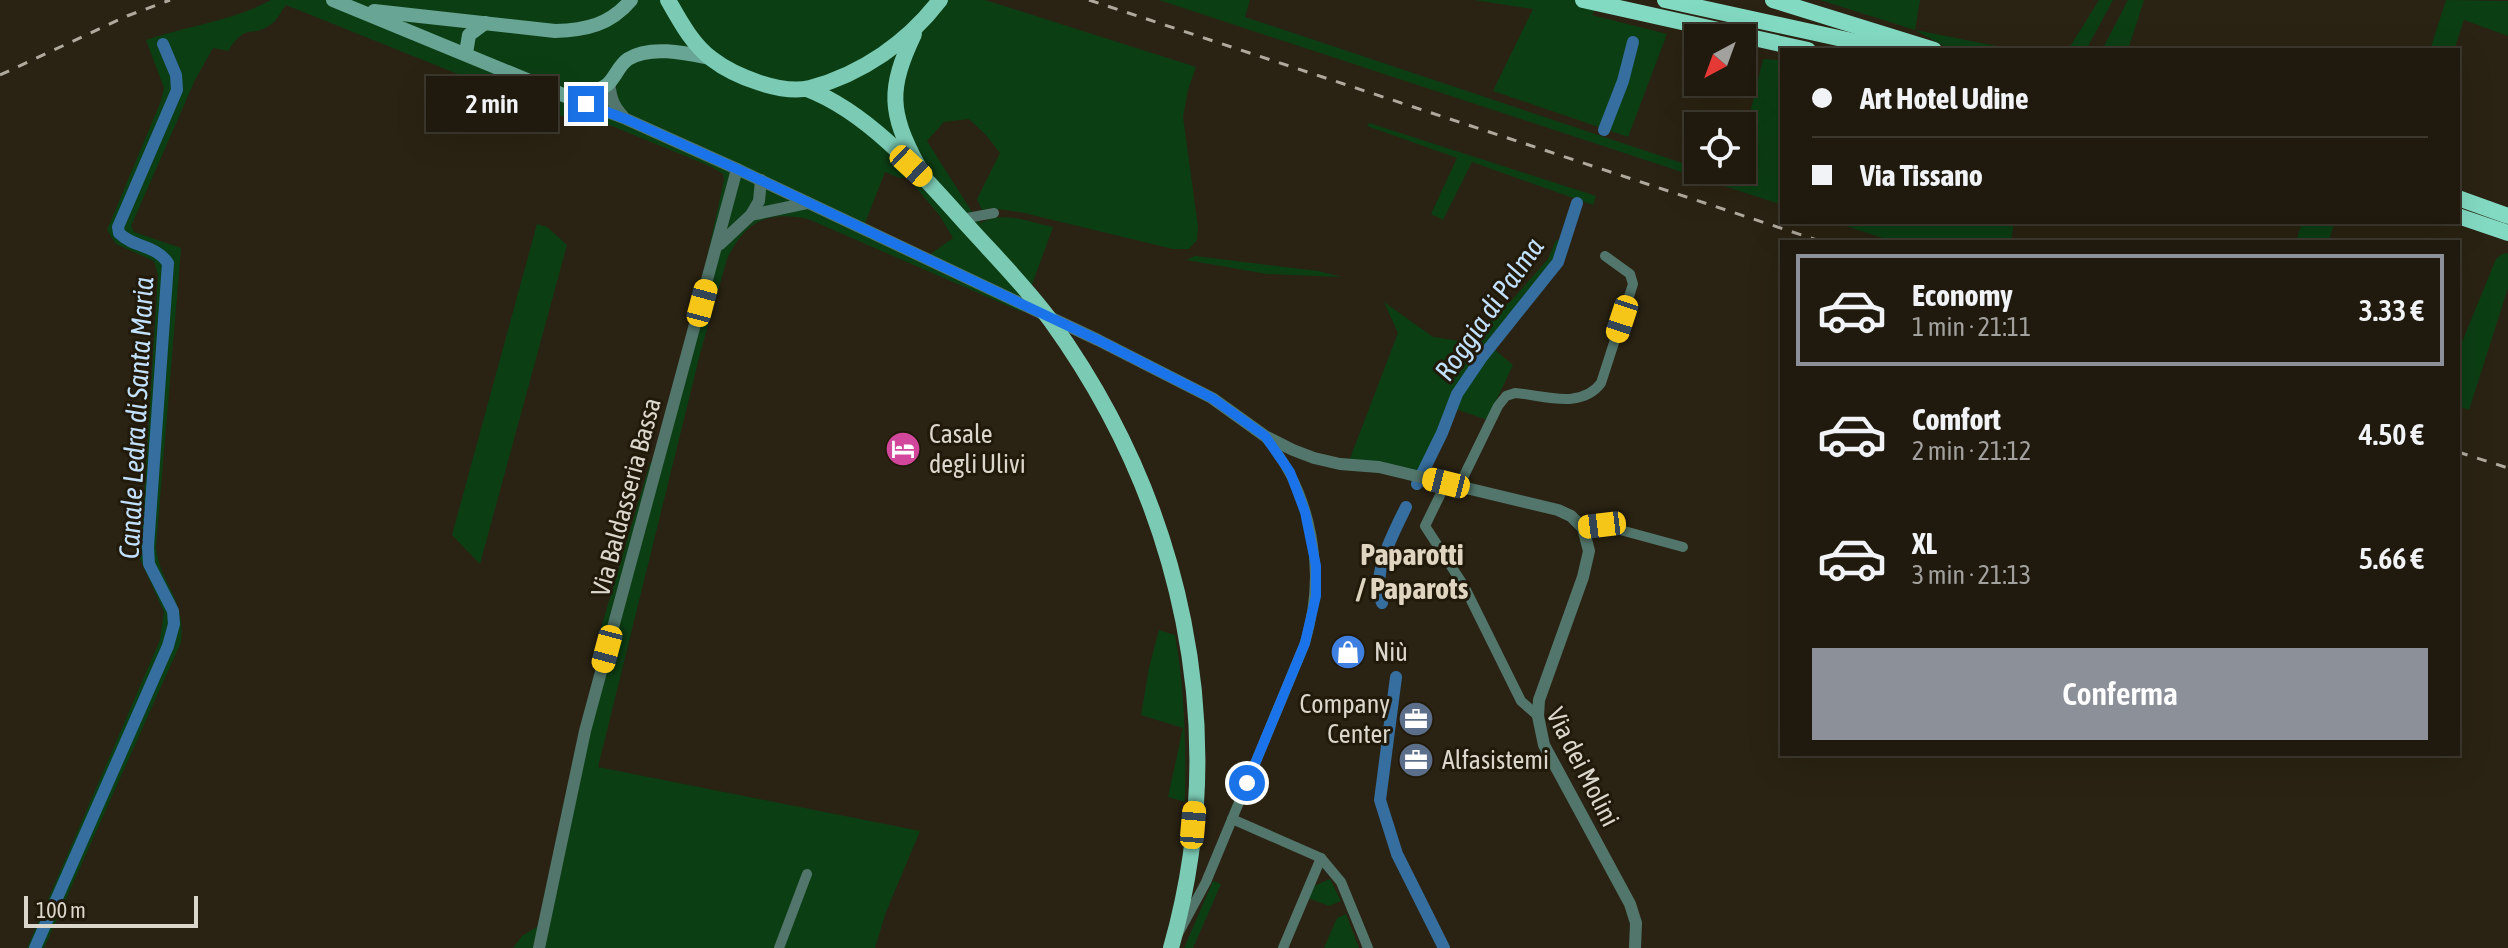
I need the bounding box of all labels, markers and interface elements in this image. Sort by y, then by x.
north arrow [1684,24,1756,96]
map controls [1684,24,1756,184]
callout: 2 min [426,76,558,132]
text: Art Hotel Udine [1860,81,2029,115]
route end [568,86,604,122]
text: 2 min [465,89,519,119]
button: locate [1684,112,1756,184]
car [885,141,937,191]
text: Via Tissano [1860,158,1983,192]
water label: Roggia di Palma [1428,231,1550,387]
icon: car [1816,274,1888,346]
water label: Canale Ledra di Santa Maria [113,276,159,560]
car [684,277,720,329]
text: Economy [1912,278,2013,312]
car [1603,292,1641,346]
text: 3.33 € [2359,293,2424,327]
text: 1 min · 21:11 [1912,312,2031,342]
street label: Via Baldasseria Bassa [585,395,667,599]
icon: car [1816,398,1888,470]
text: Comfort [1912,402,2001,436]
text: 4.50 € [2359,417,2424,451]
place label: Casale degli Ulivi [929,419,1026,479]
hotel icon: Casale degli Ulivi [884,430,922,468]
text: 2 min · 21:12 [1912,436,2031,466]
car [1420,466,1472,500]
car [1577,510,1627,540]
icon: car [1816,522,1888,594]
text: XL [1912,526,1937,560]
district label: Paparotti / Paparots [1356,537,1469,605]
text: 5.66 € [2359,541,2424,575]
text: 3 min · 21:13 [1912,560,2031,590]
car [589,623,625,675]
shop icon: Niù [1329,633,1367,671]
place label: Niù [1374,637,1408,667]
button: Conferma [1812,648,2428,740]
place label: Company Center [1300,689,1390,749]
office icon: Company Center [1397,700,1435,738]
street label: Via dei Molini [1540,703,1626,831]
office icon: Alfasistemi [1397,741,1435,779]
place label: Alfasistemi [1442,745,1549,775]
route start [1229,765,1265,801]
car [1179,800,1207,850]
scale bar [24,892,198,928]
text: 100 m [36,897,86,923]

